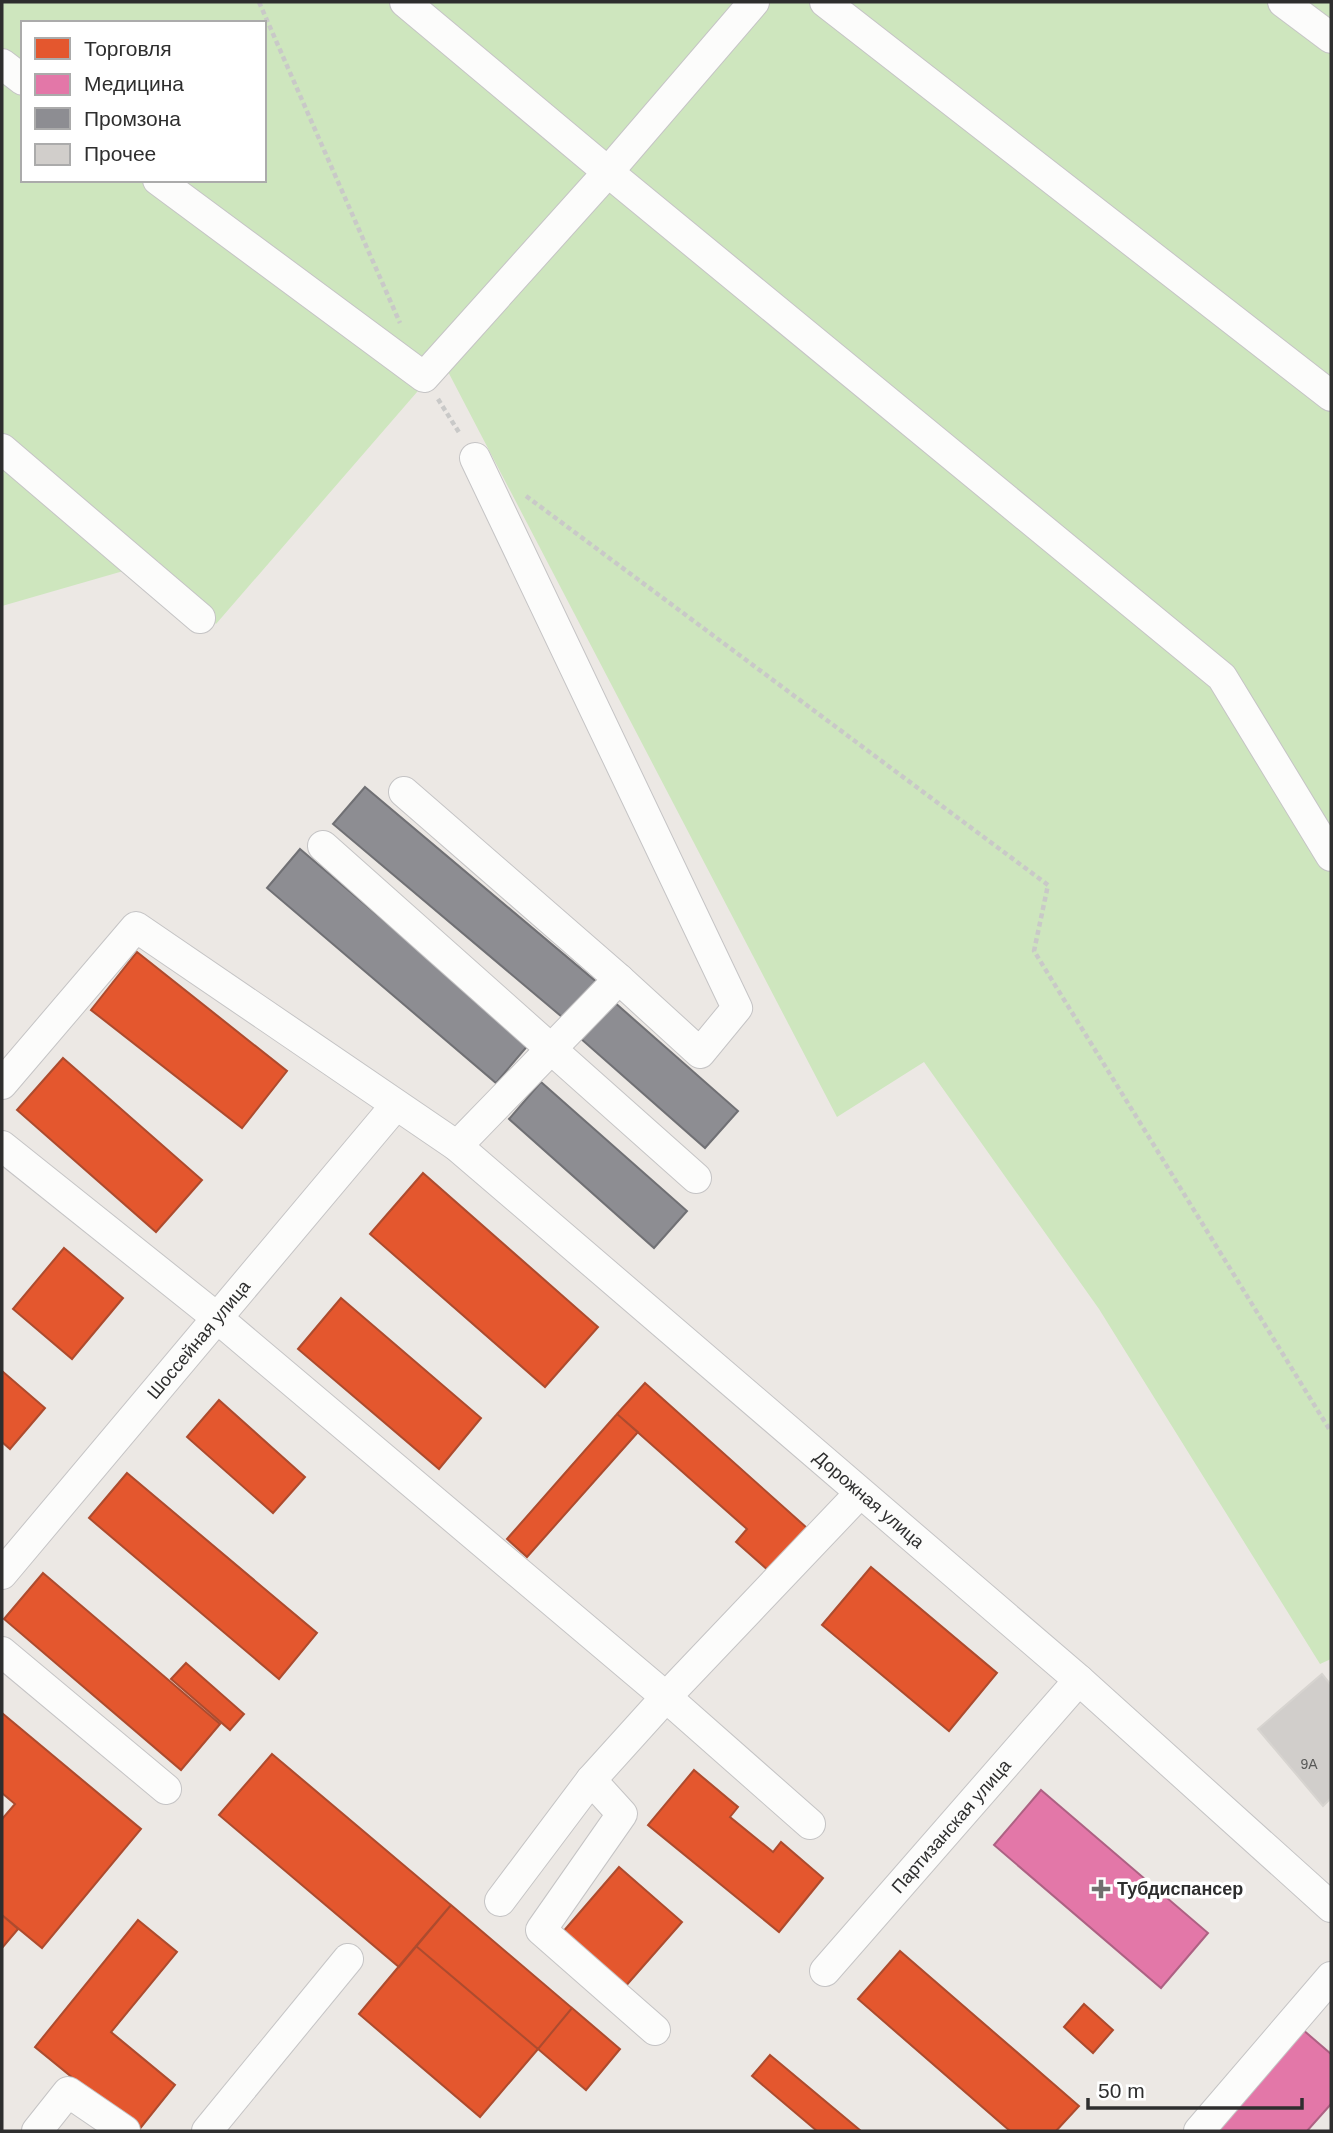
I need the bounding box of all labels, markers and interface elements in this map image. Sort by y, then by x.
legend [21,21,266,182]
text: Торговля [84,37,172,60]
text: Медицина [84,72,184,95]
text: Промзона [84,107,181,130]
text: Прочее [84,142,156,165]
street label: Шоссейная улица [143,1276,255,1403]
street label: Дорожная улица [810,1447,929,1553]
street label: Партизанская улица [888,1755,1016,1897]
house number: 9А [1300,1756,1318,1772]
marker: Тубдиспансер [1091,1879,1111,1899]
place label: Тубдиспансер [1117,1879,1243,1899]
scale bar [1088,2066,1302,2110]
text: 50 m [1098,2079,1145,2102]

